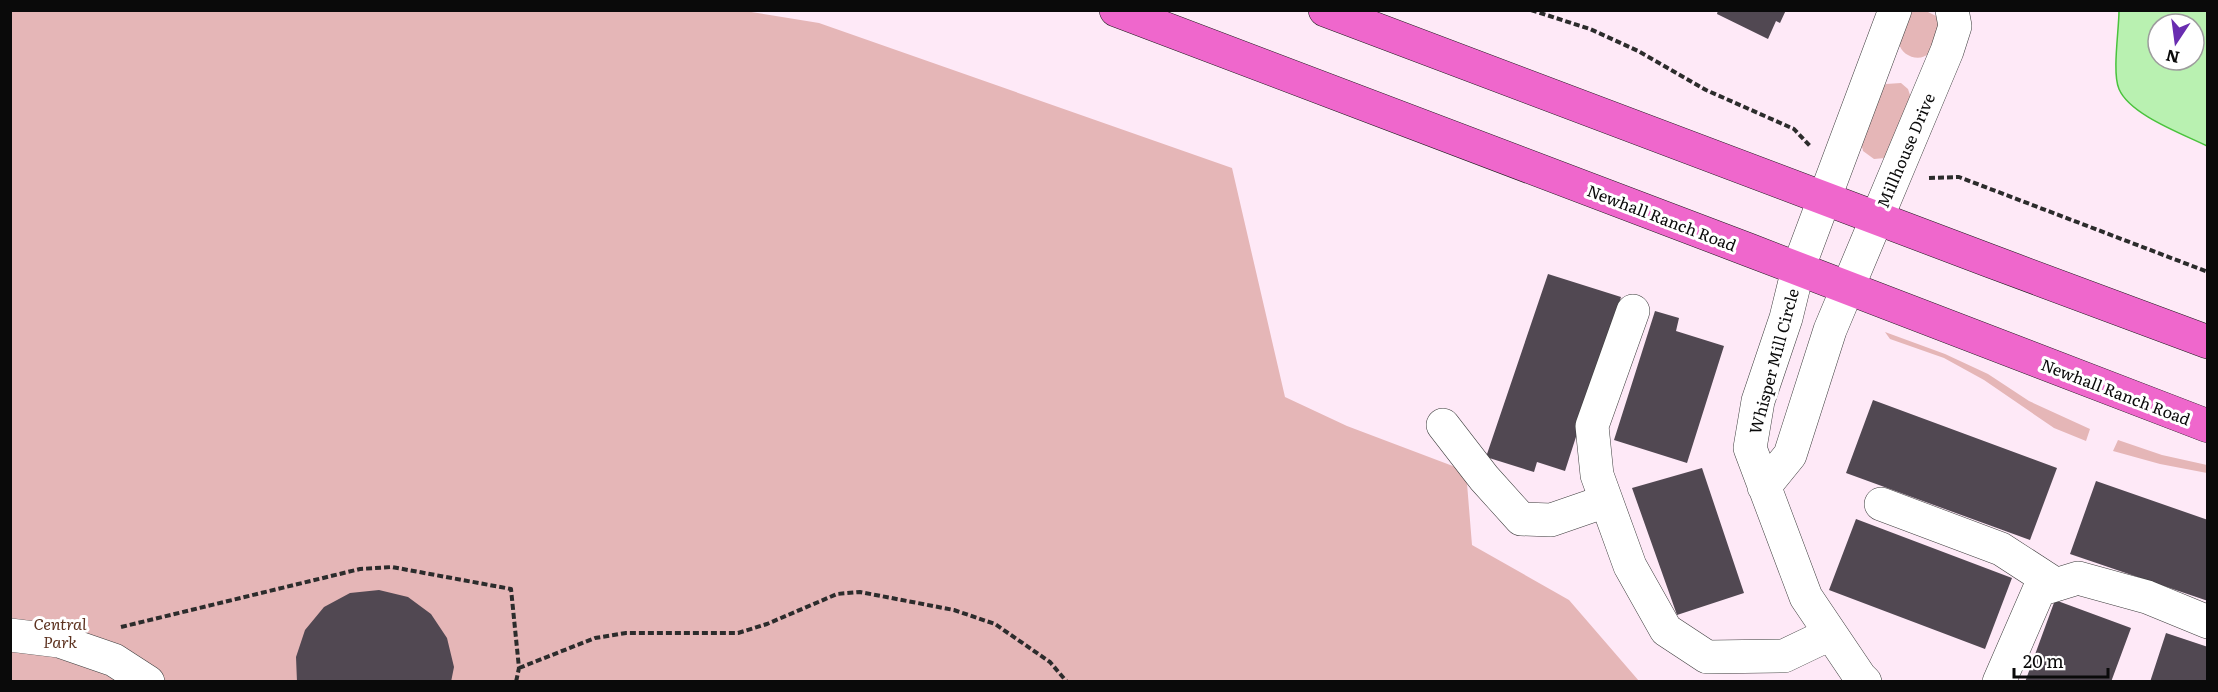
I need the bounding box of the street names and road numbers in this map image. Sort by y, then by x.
street label: Millhouse Drive [1870,89,1940,211]
street label: Newhall Ranch Road [1584,177,1740,257]
street label: Whisper Mill Circle [1742,286,1804,436]
street label: Newhall Ranch Road [2038,351,2194,431]

